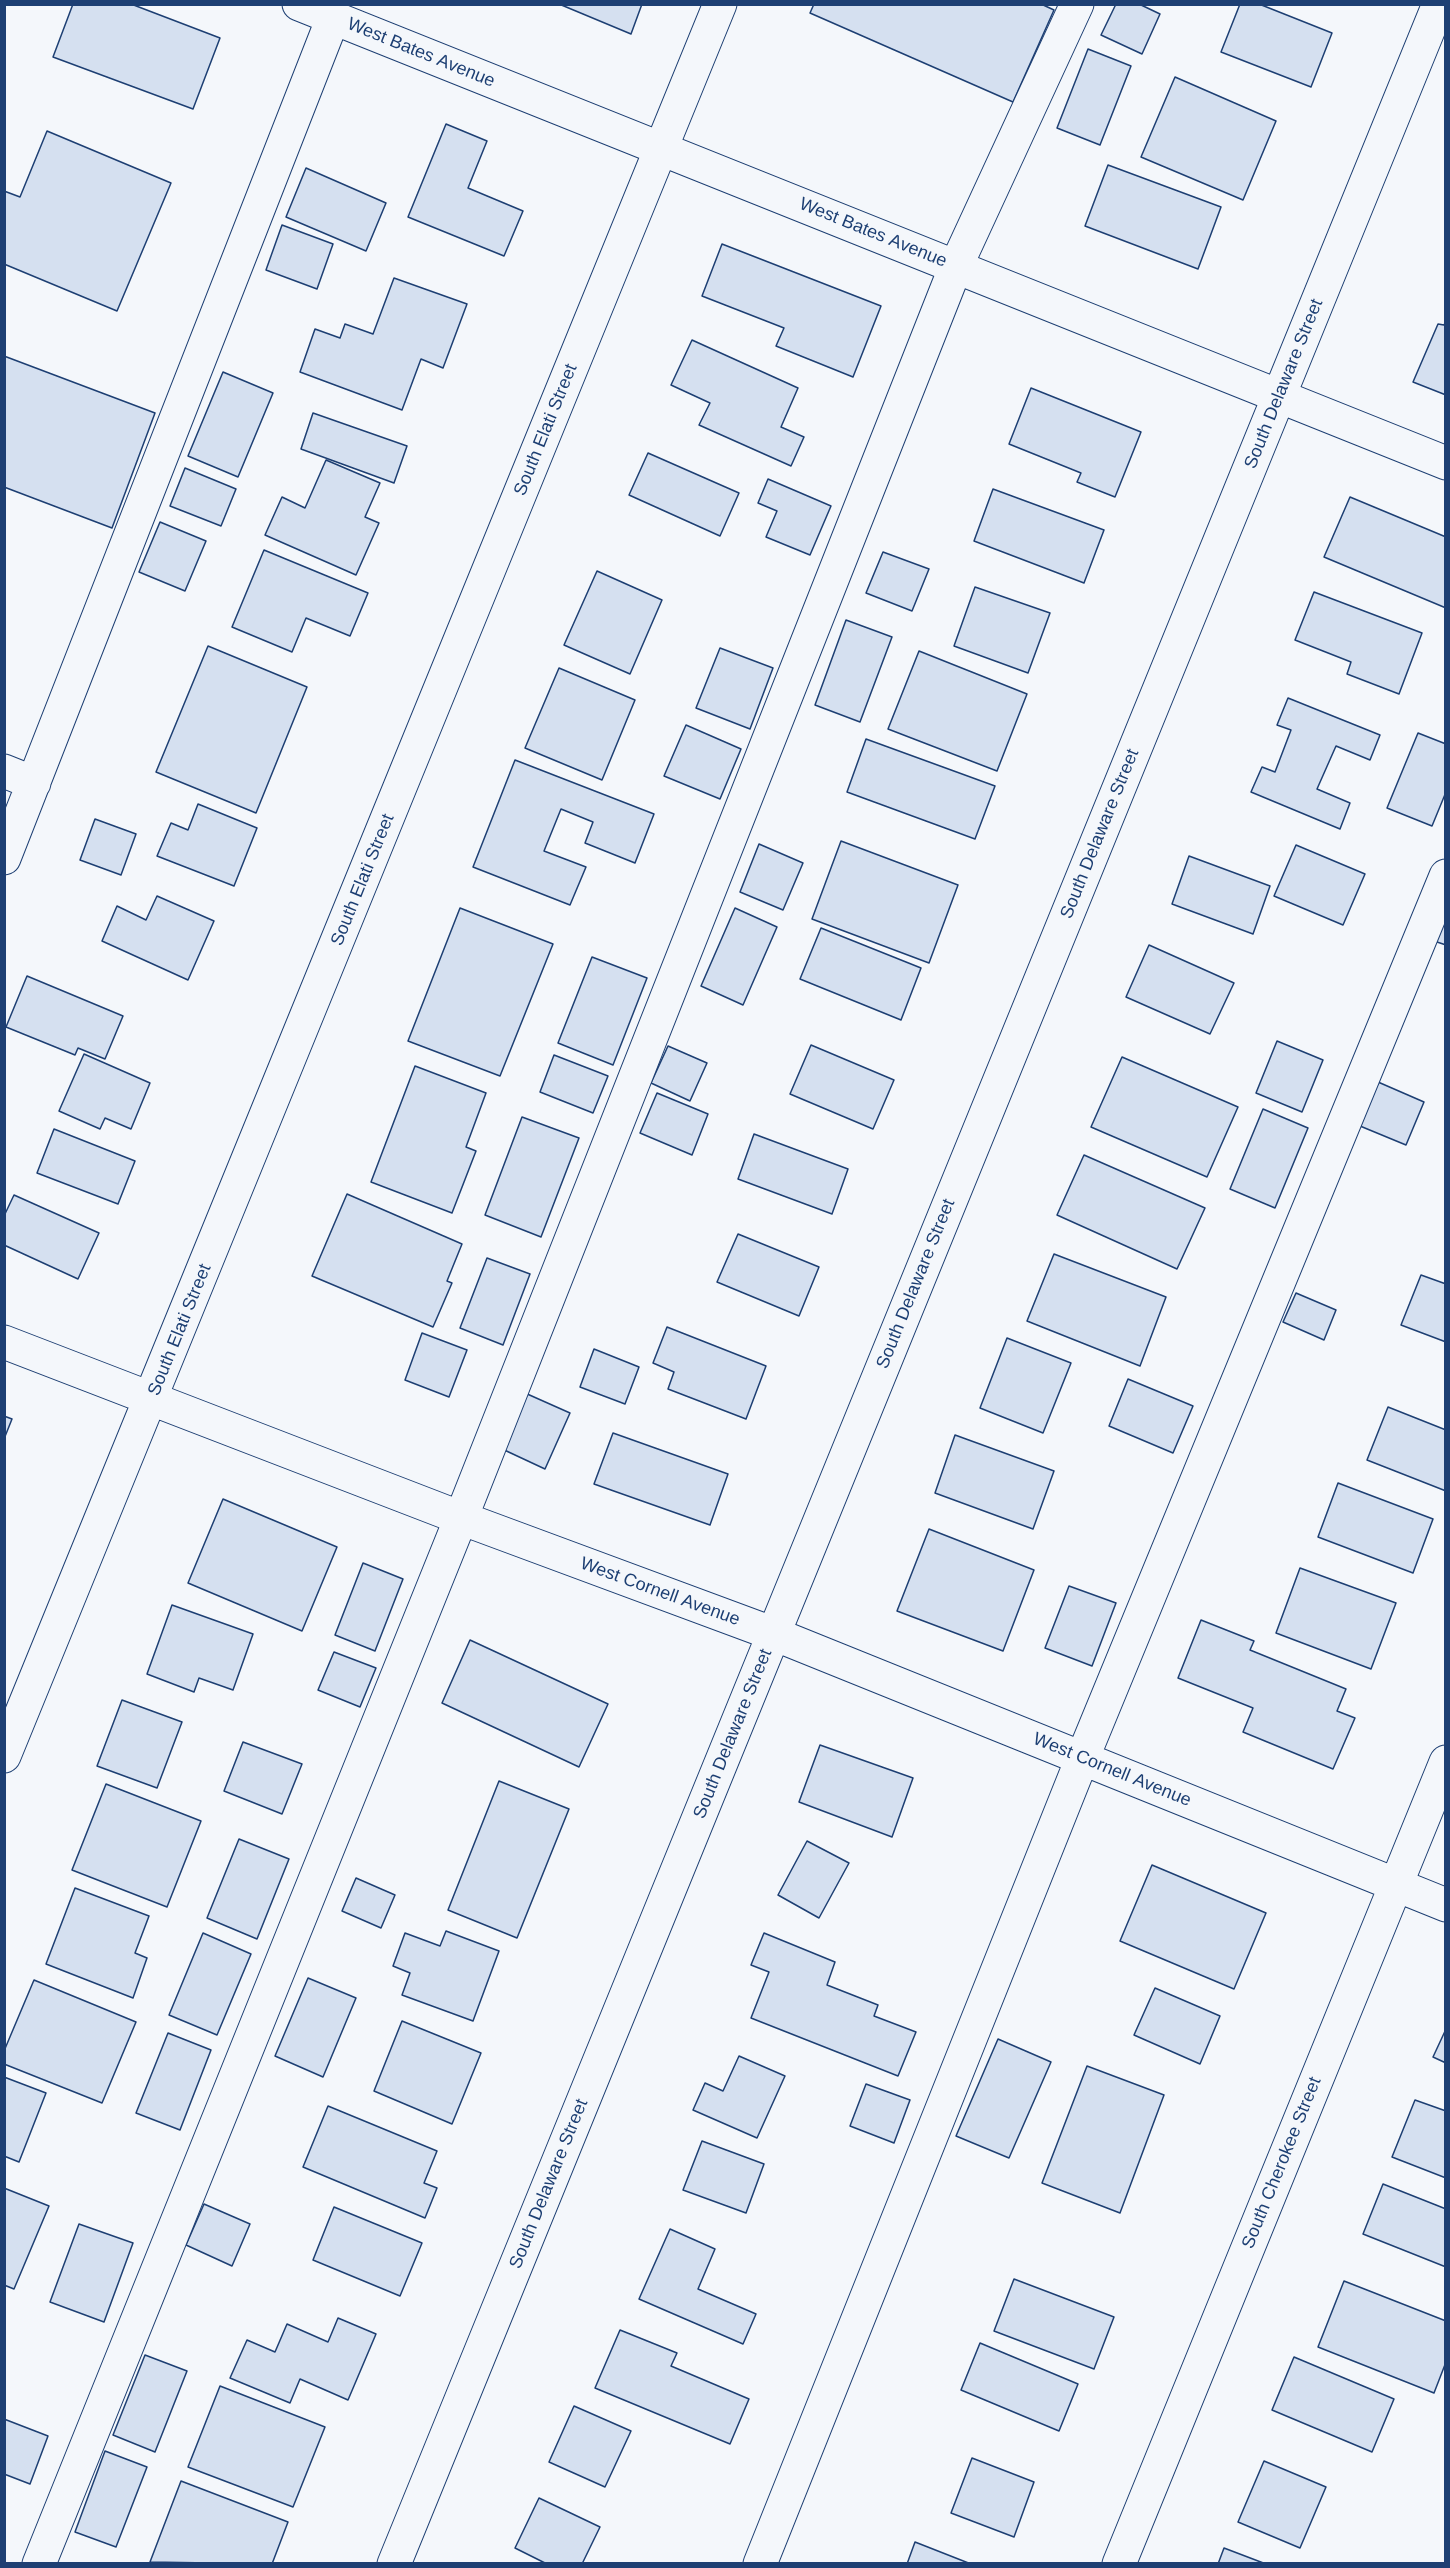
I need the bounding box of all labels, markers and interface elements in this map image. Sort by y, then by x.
street label: West Bates Avenue [344,13,498,93]
street label: West Bates Avenue [796,193,950,273]
street label: South Delaware Street [1240,296,1328,472]
street label: South Elati Street [510,361,582,499]
street label: South Delaware Street [1056,746,1144,922]
street label: South Elati Street [327,811,399,949]
street label: South Delaware Street [872,1196,960,1372]
street label: South Elati Street [144,1261,216,1399]
street label: West Cornell Avenue [577,1553,743,1631]
street label: South Delaware Street [689,1646,777,1822]
street label: West Cornell Avenue [1030,1728,1194,1812]
street label: South Cherokee Street [1238,2074,1326,2252]
street label: South Delaware Street [505,2096,593,2272]

